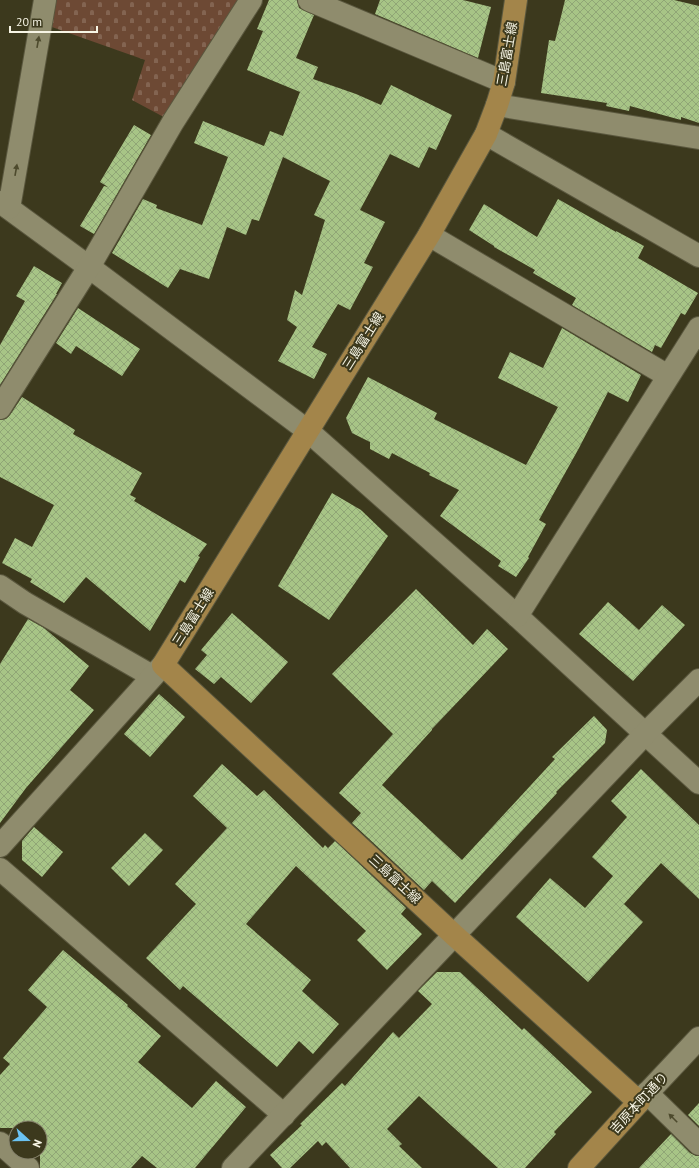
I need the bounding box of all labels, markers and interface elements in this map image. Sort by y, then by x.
scale bar [10,8,97,34]
text: 20 m [16,14,42,29]
street label: 三島富士線 [493,21,521,87]
one-way arrow [35,36,41,48]
one-way arrow [13,164,19,176]
street label: 三島富士線 [339,309,387,373]
street label: 三島富士線 [169,585,217,649]
street label: 三島富士線 [365,851,425,907]
street label: 吉原本町通り [606,1069,672,1137]
one-way arrow [668,1114,678,1123]
north arrow [8,1120,48,1160]
text: N [30,1138,45,1149]

